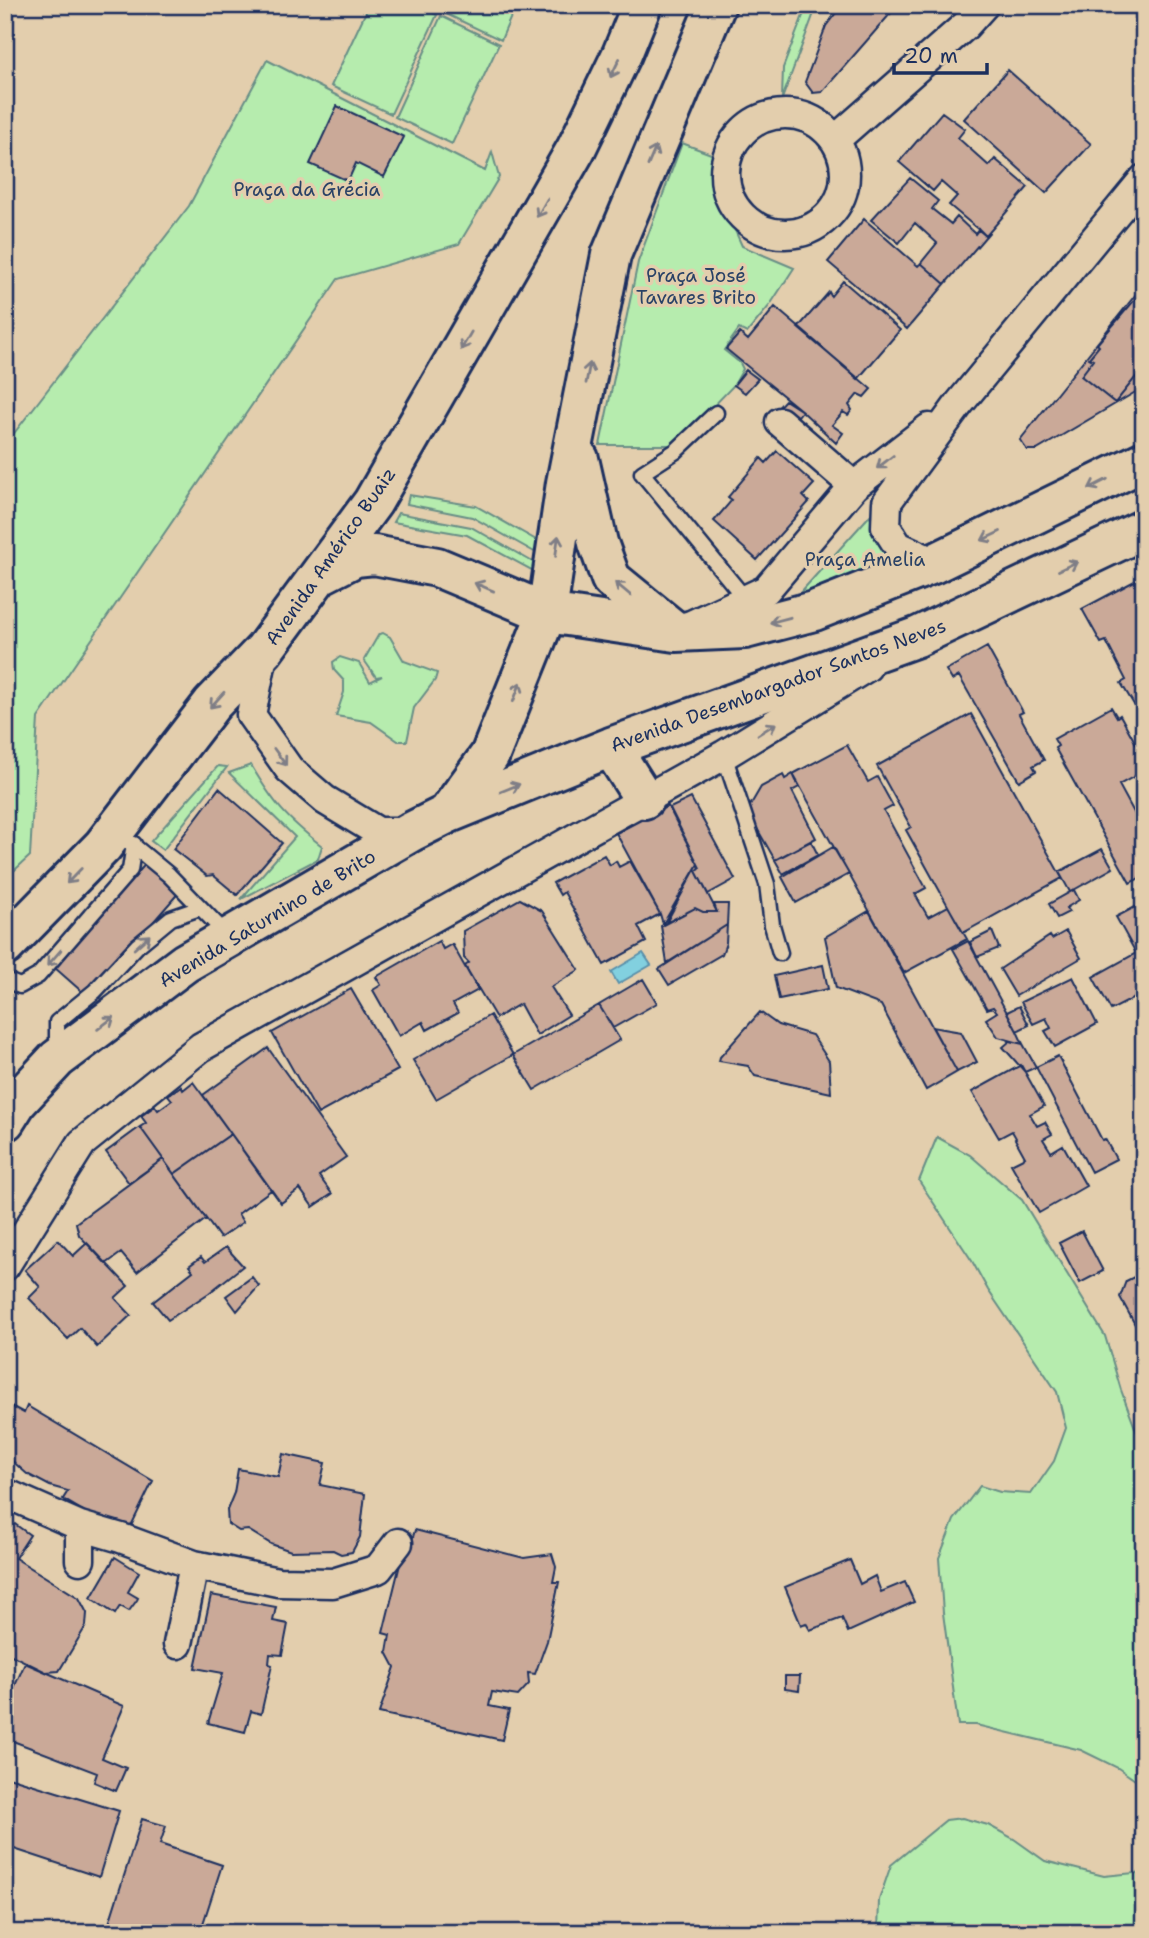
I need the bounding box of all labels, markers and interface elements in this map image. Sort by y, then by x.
scale bar [894,32,986,76]
text: 20 m [904,42,958,70]
one-way arrow [608,57,621,78]
one-way arrow [646,146,659,167]
park label: Praça da Grécia [234,177,381,202]
one-way arrow [535,197,548,218]
park label: Praça José Tavares Brito [636,263,756,310]
one-way arrow [459,331,473,351]
one-way arrow [582,362,595,385]
one-way arrow [877,454,895,469]
street label: Avenida Américo Buaiz [259,462,401,650]
one-way arrow [1088,477,1109,491]
one-way arrow [981,530,1002,543]
one-way arrow [551,535,564,557]
park label: Praça Amelia [805,547,926,572]
one-way arrow [1057,558,1078,572]
one-way arrow [473,580,495,593]
one-way arrow [614,581,632,597]
street label: Avenida Desembargador Santos Neves [607,613,949,758]
one-way arrow [769,614,791,627]
one-way arrow [511,681,524,703]
one-way arrow [209,691,225,709]
one-way arrow [757,721,777,735]
one-way arrow [273,747,287,766]
one-way arrow [498,781,520,794]
street label: Avenida Saturnino de Brito [154,844,380,993]
one-way arrow [65,867,82,884]
one-way arrow [133,934,151,950]
one-way arrow [46,948,62,966]
one-way arrow [96,1015,114,1030]

